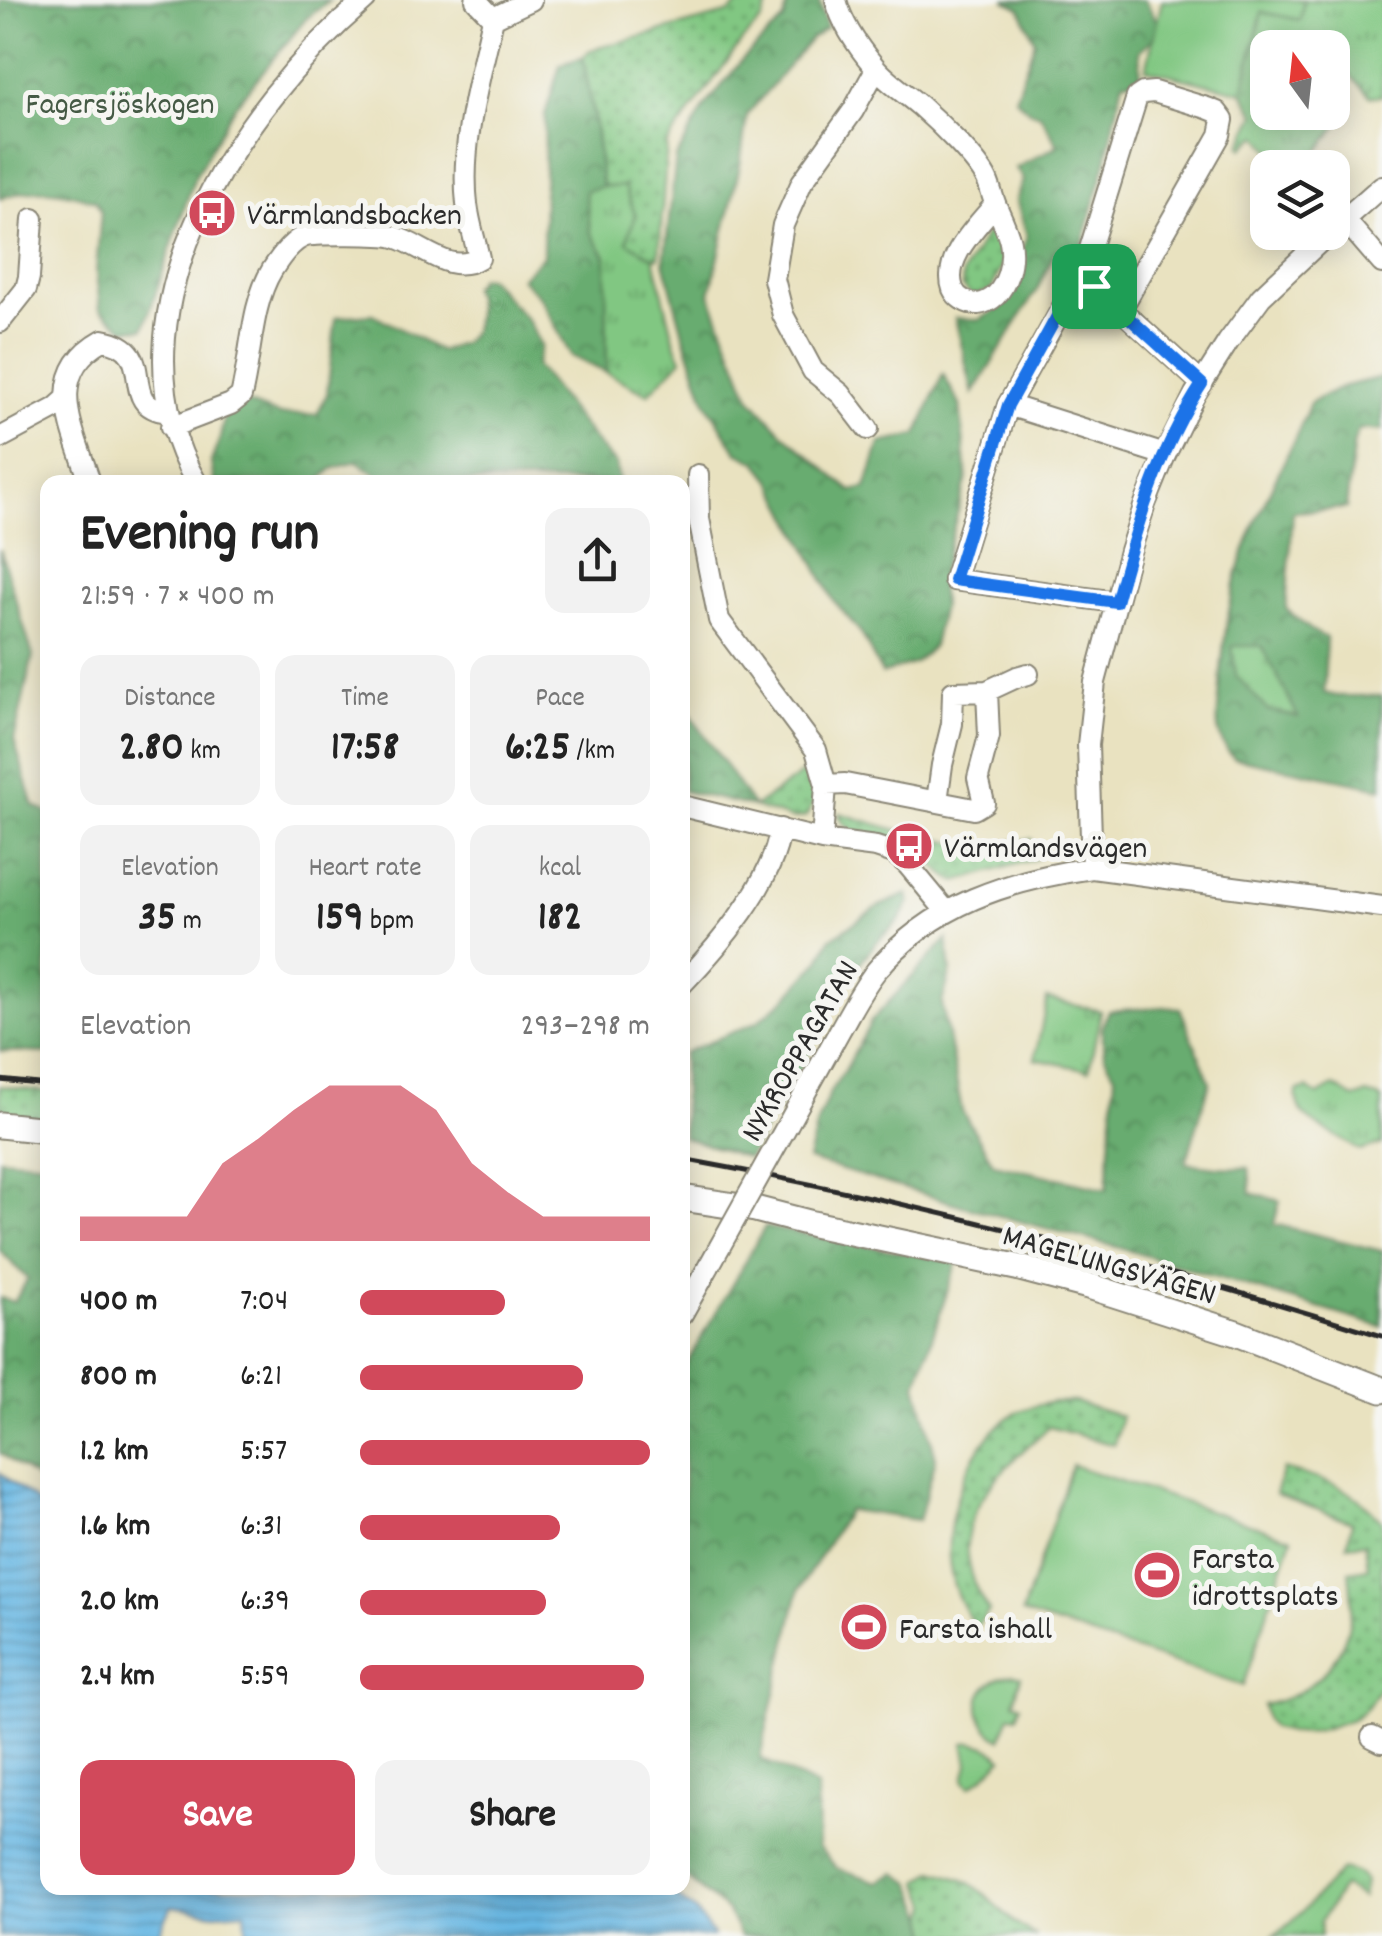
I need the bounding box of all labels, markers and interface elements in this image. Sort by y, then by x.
north arrow [1250,30,1350,130]
map controls [1250,30,1350,250]
park label: Fagersjöskogen [25,84,215,130]
button: layers [1250,150,1350,250]
bus stop icon: Värmlandsbacken [186,187,238,239]
place label: Värmlandsbacken [247,195,462,241]
pin [1052,244,1137,329]
icon: arrive [1067,259,1122,314]
text: Evening run [80,498,319,577]
button: share [545,508,650,613]
text: 21:59 · 7 × 400 m [80,575,275,621]
text: Distance [124,680,216,720]
text: Time [341,680,389,720]
text: Pace [535,680,585,720]
text: 2.80 [119,720,184,780]
text: 17:58 [331,720,399,780]
text: 6:25 [505,720,570,780]
text: km [184,733,221,773]
text: /km [570,733,615,773]
bus stop icon: Värmlandsvägen [883,820,935,872]
place label: Värmlandsvägen [944,828,1147,874]
text: Elevation [121,850,219,890]
text: Heart rate [308,850,422,890]
text: kcal [539,850,581,890]
text: 35 [138,890,176,950]
text: 159 [316,890,364,950]
text: 182 [538,890,582,950]
text: m [176,903,202,943]
text: bpm [364,903,414,943]
street label: NYKROPPAGATAN [732,953,873,1152]
text: Elevation [80,1005,191,1051]
text: 293–298 m [520,1005,650,1051]
street label: MAGELUNGSVÄGEN [997,1215,1221,1320]
text: 400 m [80,1280,157,1326]
text: 7:04 [240,1280,288,1326]
text: 800 m [80,1355,157,1401]
text: 6:21 [240,1355,282,1401]
text: 1.2 km [80,1430,149,1476]
text: 5:57 [240,1430,287,1476]
text: 1.6 km [80,1505,150,1551]
text: 6:31 [240,1505,282,1551]
place label: Farsta idrottsplats [1192,1539,1339,1622]
sports icon: Farsta idrottsplats [1131,1549,1183,1601]
text: 2.0 km [80,1580,159,1626]
text: 6:39 [240,1580,290,1626]
sports icon: Farsta ishall [838,1601,890,1653]
place label: Farsta ishall [899,1609,1052,1655]
text: 2.4 km [80,1655,155,1701]
text: 5:59 [240,1655,290,1701]
button: Save [80,1760,355,1875]
button: Share [375,1760,650,1875]

